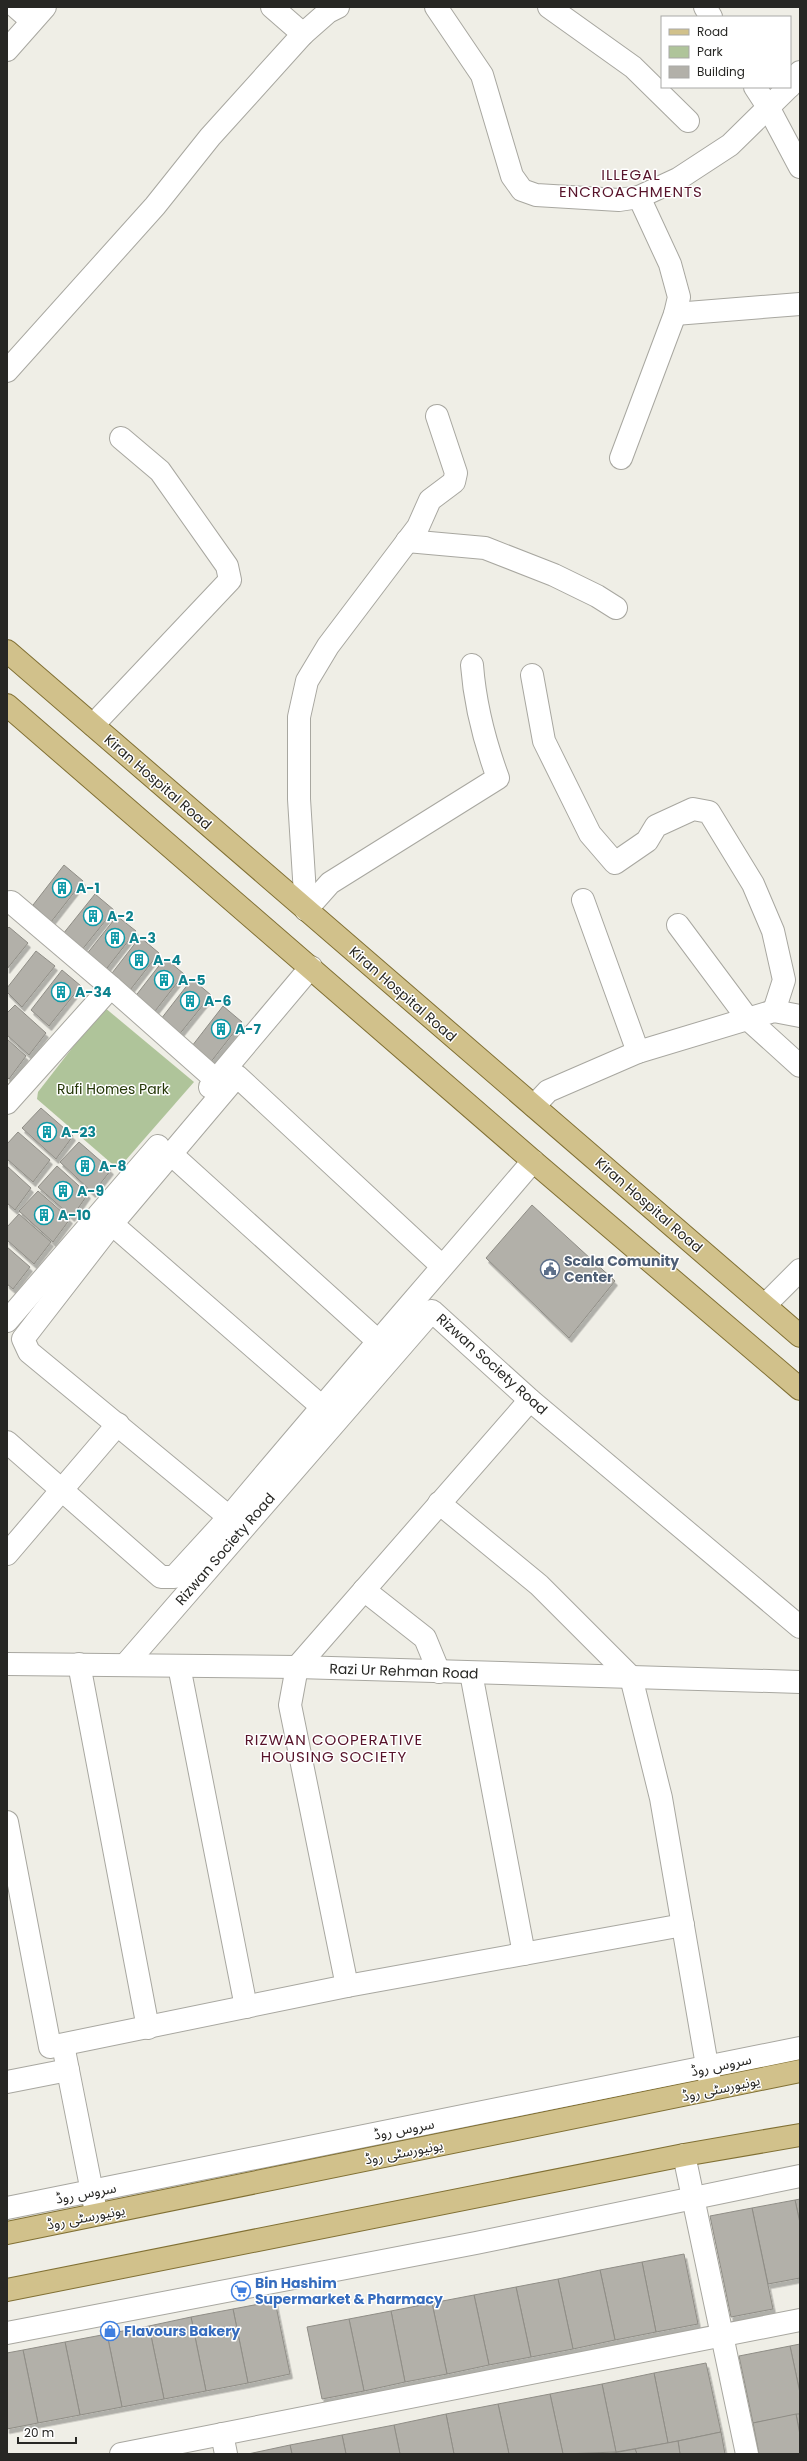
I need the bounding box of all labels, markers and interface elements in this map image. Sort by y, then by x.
legend [661,16,791,88]
text: Road [697,23,728,40]
text: Park [697,43,724,60]
text: Building [697,63,745,80]
district label: ILLEGAL ENCROACHMENTS [559,164,703,202]
street label: Kiran Hospital Road [100,730,216,834]
building icon: A-1 [51,877,73,899]
place label: A-1 [76,878,100,898]
building icon: A-2 [82,905,104,927]
place label: A-2 [107,906,133,926]
building icon: A-3 [104,927,126,949]
place label: A-3 [129,928,156,948]
street label: Kiran Hospital Road [345,942,461,1046]
building icon: A-4 [128,949,150,971]
place label: A-4 [153,950,181,970]
building icon: A-5 [153,969,175,991]
place label: A-5 [178,970,206,990]
building icon: A-34 [50,981,72,1003]
place label: A-34 [75,982,111,1002]
building icon: A-6 [179,990,201,1012]
place label: A-6 [204,991,231,1011]
building icon: A-7 [210,1018,232,1040]
place label: A-7 [235,1019,261,1039]
park label: Rufi Homes Park [57,1079,170,1099]
building icon: A-23 [36,1121,58,1143]
place label: A-23 [61,1122,96,1142]
street label: Kiran Hospital Road [591,1153,707,1257]
building icon: A-8 [74,1155,96,1177]
place label: A-8 [99,1156,127,1176]
building icon: A-9 [52,1180,74,1202]
place label: A-9 [77,1181,104,1201]
building icon: A-10 [33,1204,55,1226]
place label: A-10 [58,1205,91,1225]
place label: Scala Comunity Center [564,1251,679,1287]
public building icon: Scala Comunity Center [539,1258,561,1280]
street label: Rizwan Society Road [432,1309,552,1419]
street label: Rizwan Society Road [171,1489,279,1609]
street label: Razi Ur Rehman Road [329,1658,479,1684]
district label: RIZWAN COOPERATIVE HOUSING SOCIETY [245,1729,423,1767]
street label: سروس روڈ [689,2049,753,2081]
street label: یونیورسٹی روڈ [680,2070,762,2106]
street label: سروس روڈ [372,2113,436,2145]
street label: یونیورسٹی روڈ [363,2135,445,2169]
street label: سروس روڈ [54,2177,118,2209]
street label: یونیورسٹی روڈ [45,2200,127,2234]
place label: Bin Hashim Supermarket & Pharmacy [255,2273,443,2309]
supermarket icon: Bin Hashim Supermarket & Pharmacy [230,2280,252,2302]
shop icon: Flavours Bakery [99,2320,121,2342]
place label: Flavours Bakery [124,2321,240,2341]
scale bar [18,2419,76,2445]
text: 20 m [24,2424,54,2441]

